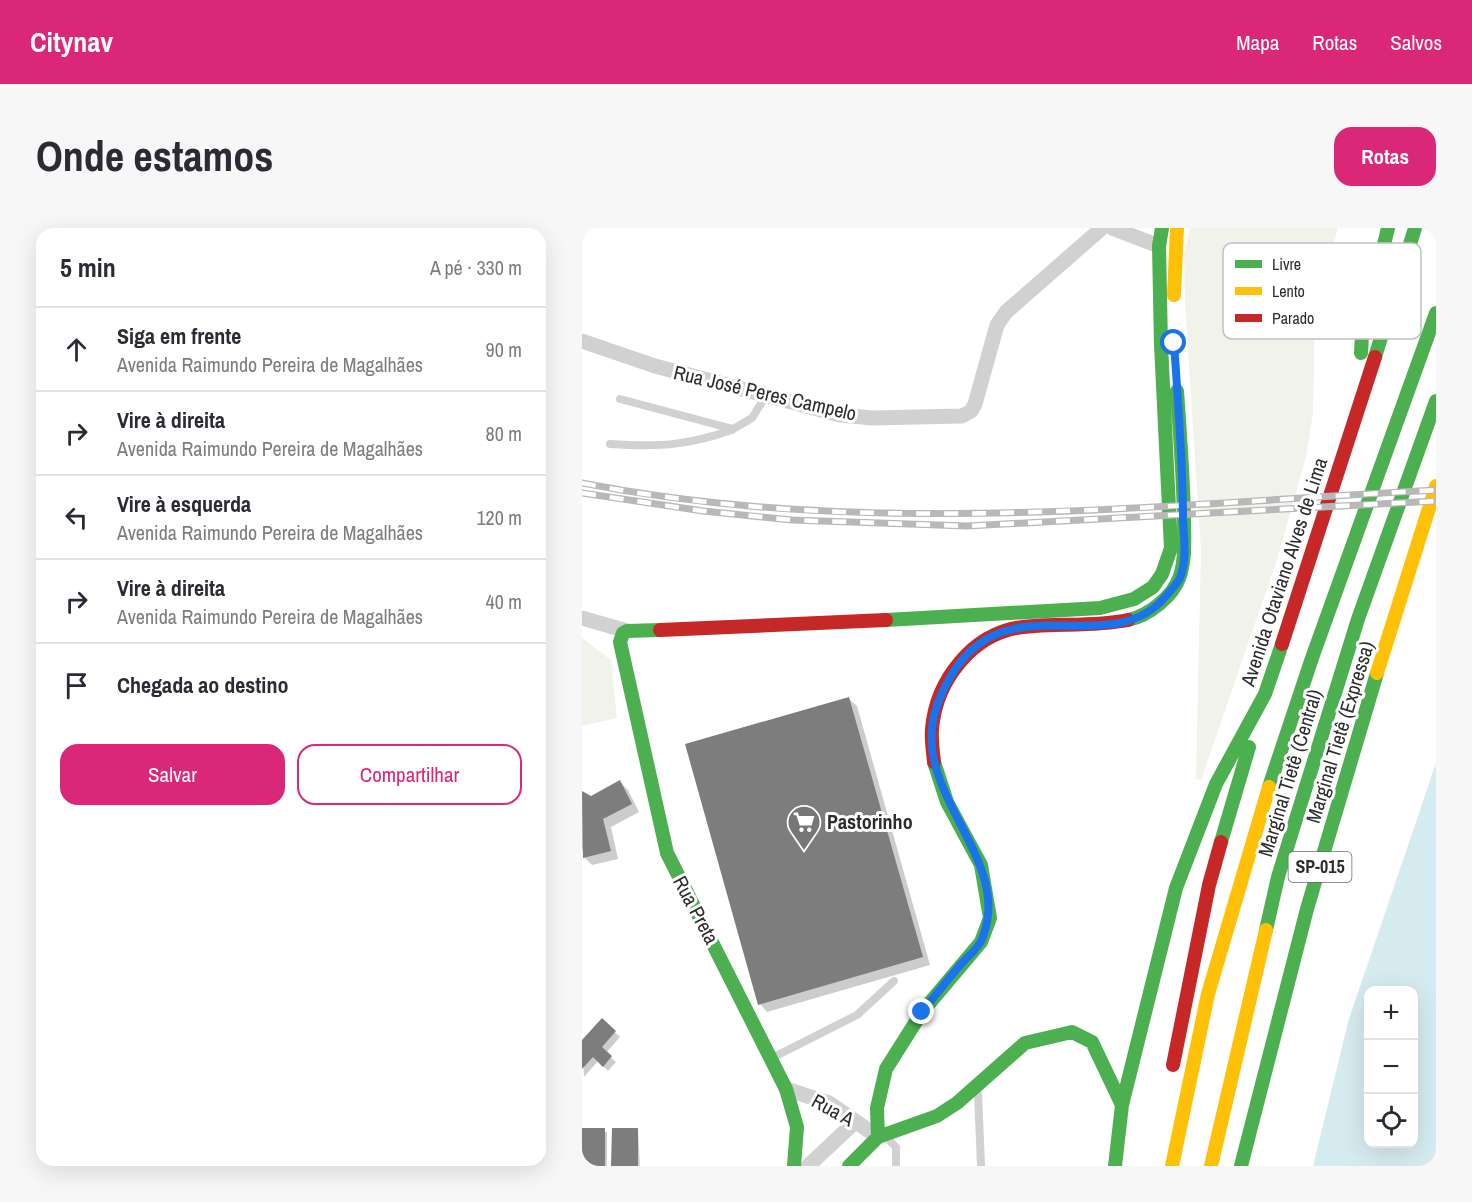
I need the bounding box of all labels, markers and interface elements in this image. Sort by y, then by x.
text: Citynav [30,23,113,61]
text: Mapa [1236,28,1279,57]
text: Rotas [1312,28,1357,57]
text: Salvos [1390,28,1442,57]
button: Rotas [1334,127,1436,186]
text: Onde estamos [36,128,273,184]
legend [1223,243,1421,339]
text: 5 min [60,250,116,285]
text: Livre [1272,253,1301,275]
text: A pé · 330 m [430,254,522,281]
text: Lento [1272,280,1305,302]
text: Parado [1272,307,1314,329]
text: Siga em frente [117,321,241,351]
route start [1160,329,1186,355]
icon: ahead [60,333,93,366]
text: 90 m [486,336,522,363]
text: Avenida Raimundo Pereira de Magalhães [117,351,423,378]
street label: Rua José Peres Campelo [671,358,859,427]
text: Vire à direita [117,405,225,435]
icon: right [60,417,93,450]
text: 80 m [486,420,522,447]
text: Avenida Raimundo Pereira de Magalhães [117,435,423,462]
street label: Avenida Otaviano Alves de Lima [1234,454,1333,690]
text: Vire à esquerda [117,489,251,519]
icon: left [60,501,93,534]
text: 120 m [476,504,522,531]
text: Avenida Raimundo Pereira de Magalhães [117,519,423,546]
text: Vire à direita [117,573,225,603]
icon: right [60,585,93,618]
text: 40 m [486,588,522,615]
text: Avenida Raimundo Pereira de Magalhães [117,603,423,630]
street label: Marginal Tietê (Expressa) [1299,638,1380,826]
icon: arrive [60,669,93,702]
text: Chegada ao destino [117,670,288,700]
street label: Marginal Tietê (Central) [1251,686,1328,860]
button: Salvar [60,744,285,805]
button: Compartilhar [297,744,522,805]
supermarket icon: Pastorinho [786,804,822,851]
place label: Pastorinho [827,808,913,835]
road number: SP-015 [1288,852,1352,882]
street label: Rua Preta [667,871,726,949]
map controls [1364,986,1418,1148]
button: + [1364,986,1418,1040]
route end [908,998,934,1024]
button: − [1364,1040,1418,1094]
street label: Rua A [807,1087,859,1132]
button: locate [1364,1094,1418,1148]

